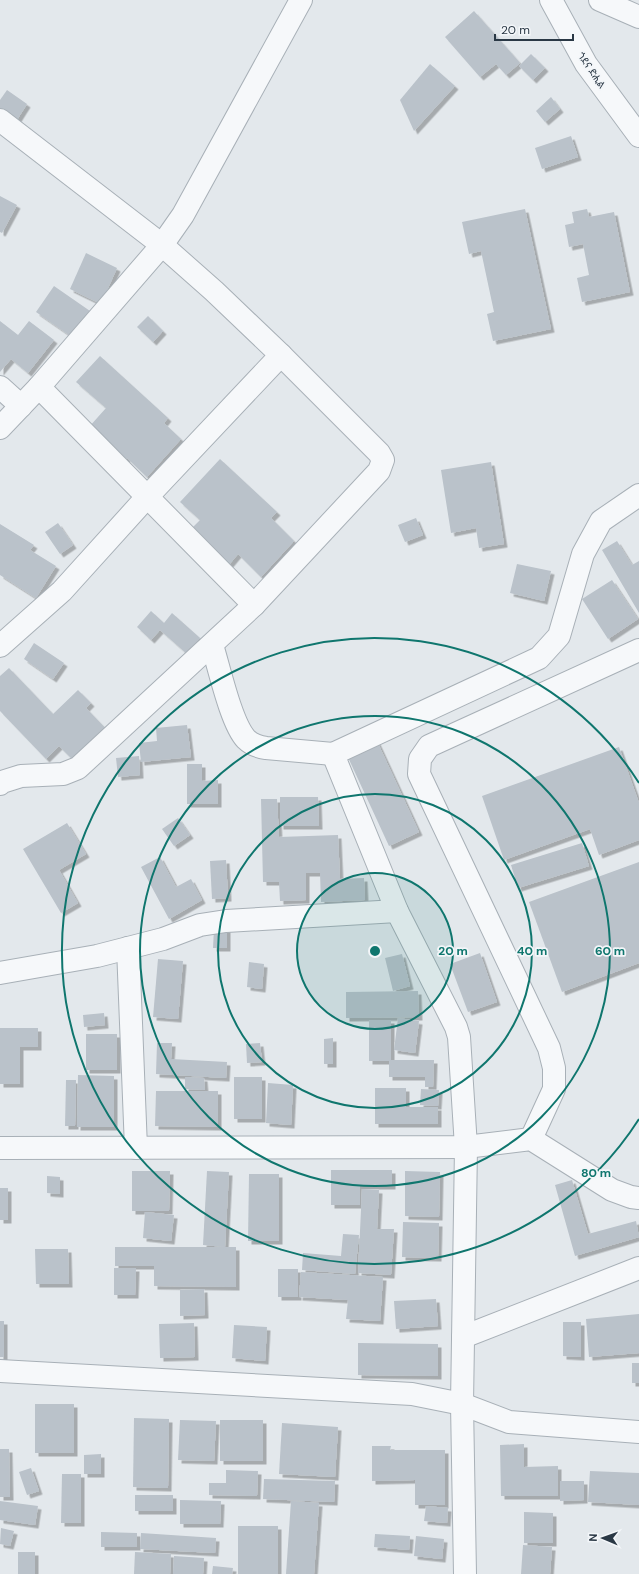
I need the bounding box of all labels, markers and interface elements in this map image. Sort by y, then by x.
scale bar [495,16,573,42]
text: 20 m [501,22,530,38]
street label: ጎደና ድሒል [575,50,609,91]
text: 20 m [438,943,468,959]
text: 40 m [517,943,547,959]
text: 60 m [595,943,625,959]
centre of rings [368,944,382,958]
text: 80 m [581,1165,611,1181]
north arrow [583,1518,623,1558]
text: N [586,1533,600,1542]

